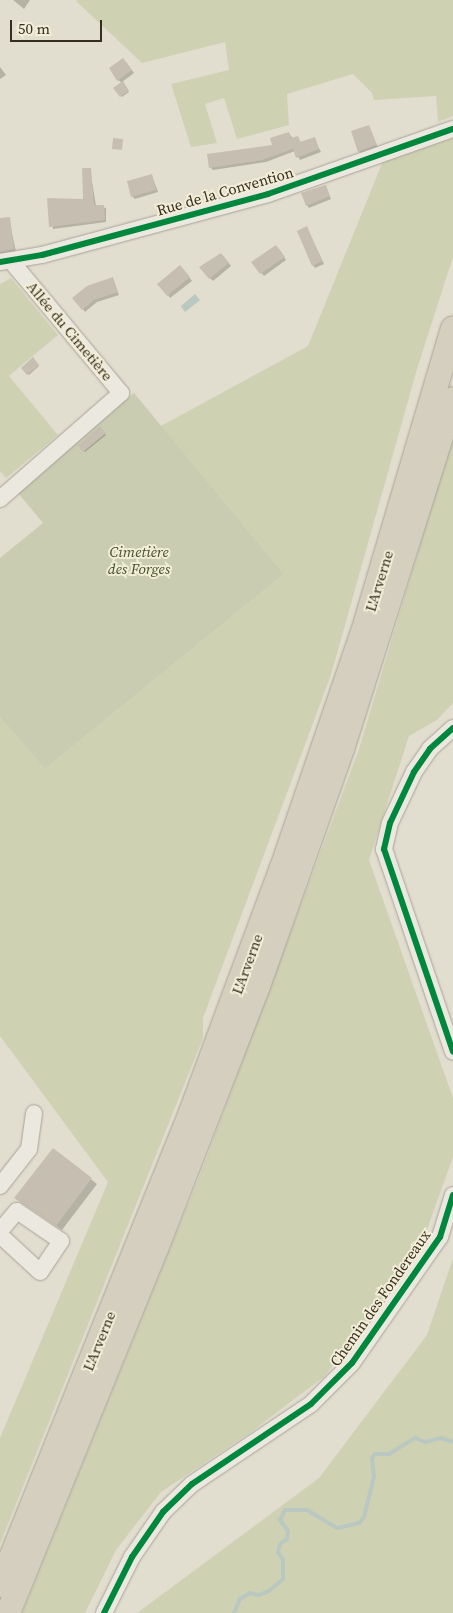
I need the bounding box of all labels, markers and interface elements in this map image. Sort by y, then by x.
scale bar [12,10,105,42]
text: 50 m [18,18,50,39]
street label: Rue de la Convention [155,163,295,219]
street label: Allée du Cimetière [23,278,117,384]
park label: Cimetière des Forges [108,542,170,577]
street label: L'Arverne [361,548,397,614]
street label: L'Arverne [228,931,266,997]
street label: Chemin des Fondereaux [326,1226,434,1370]
street label: L'Arverne [79,1308,119,1374]

